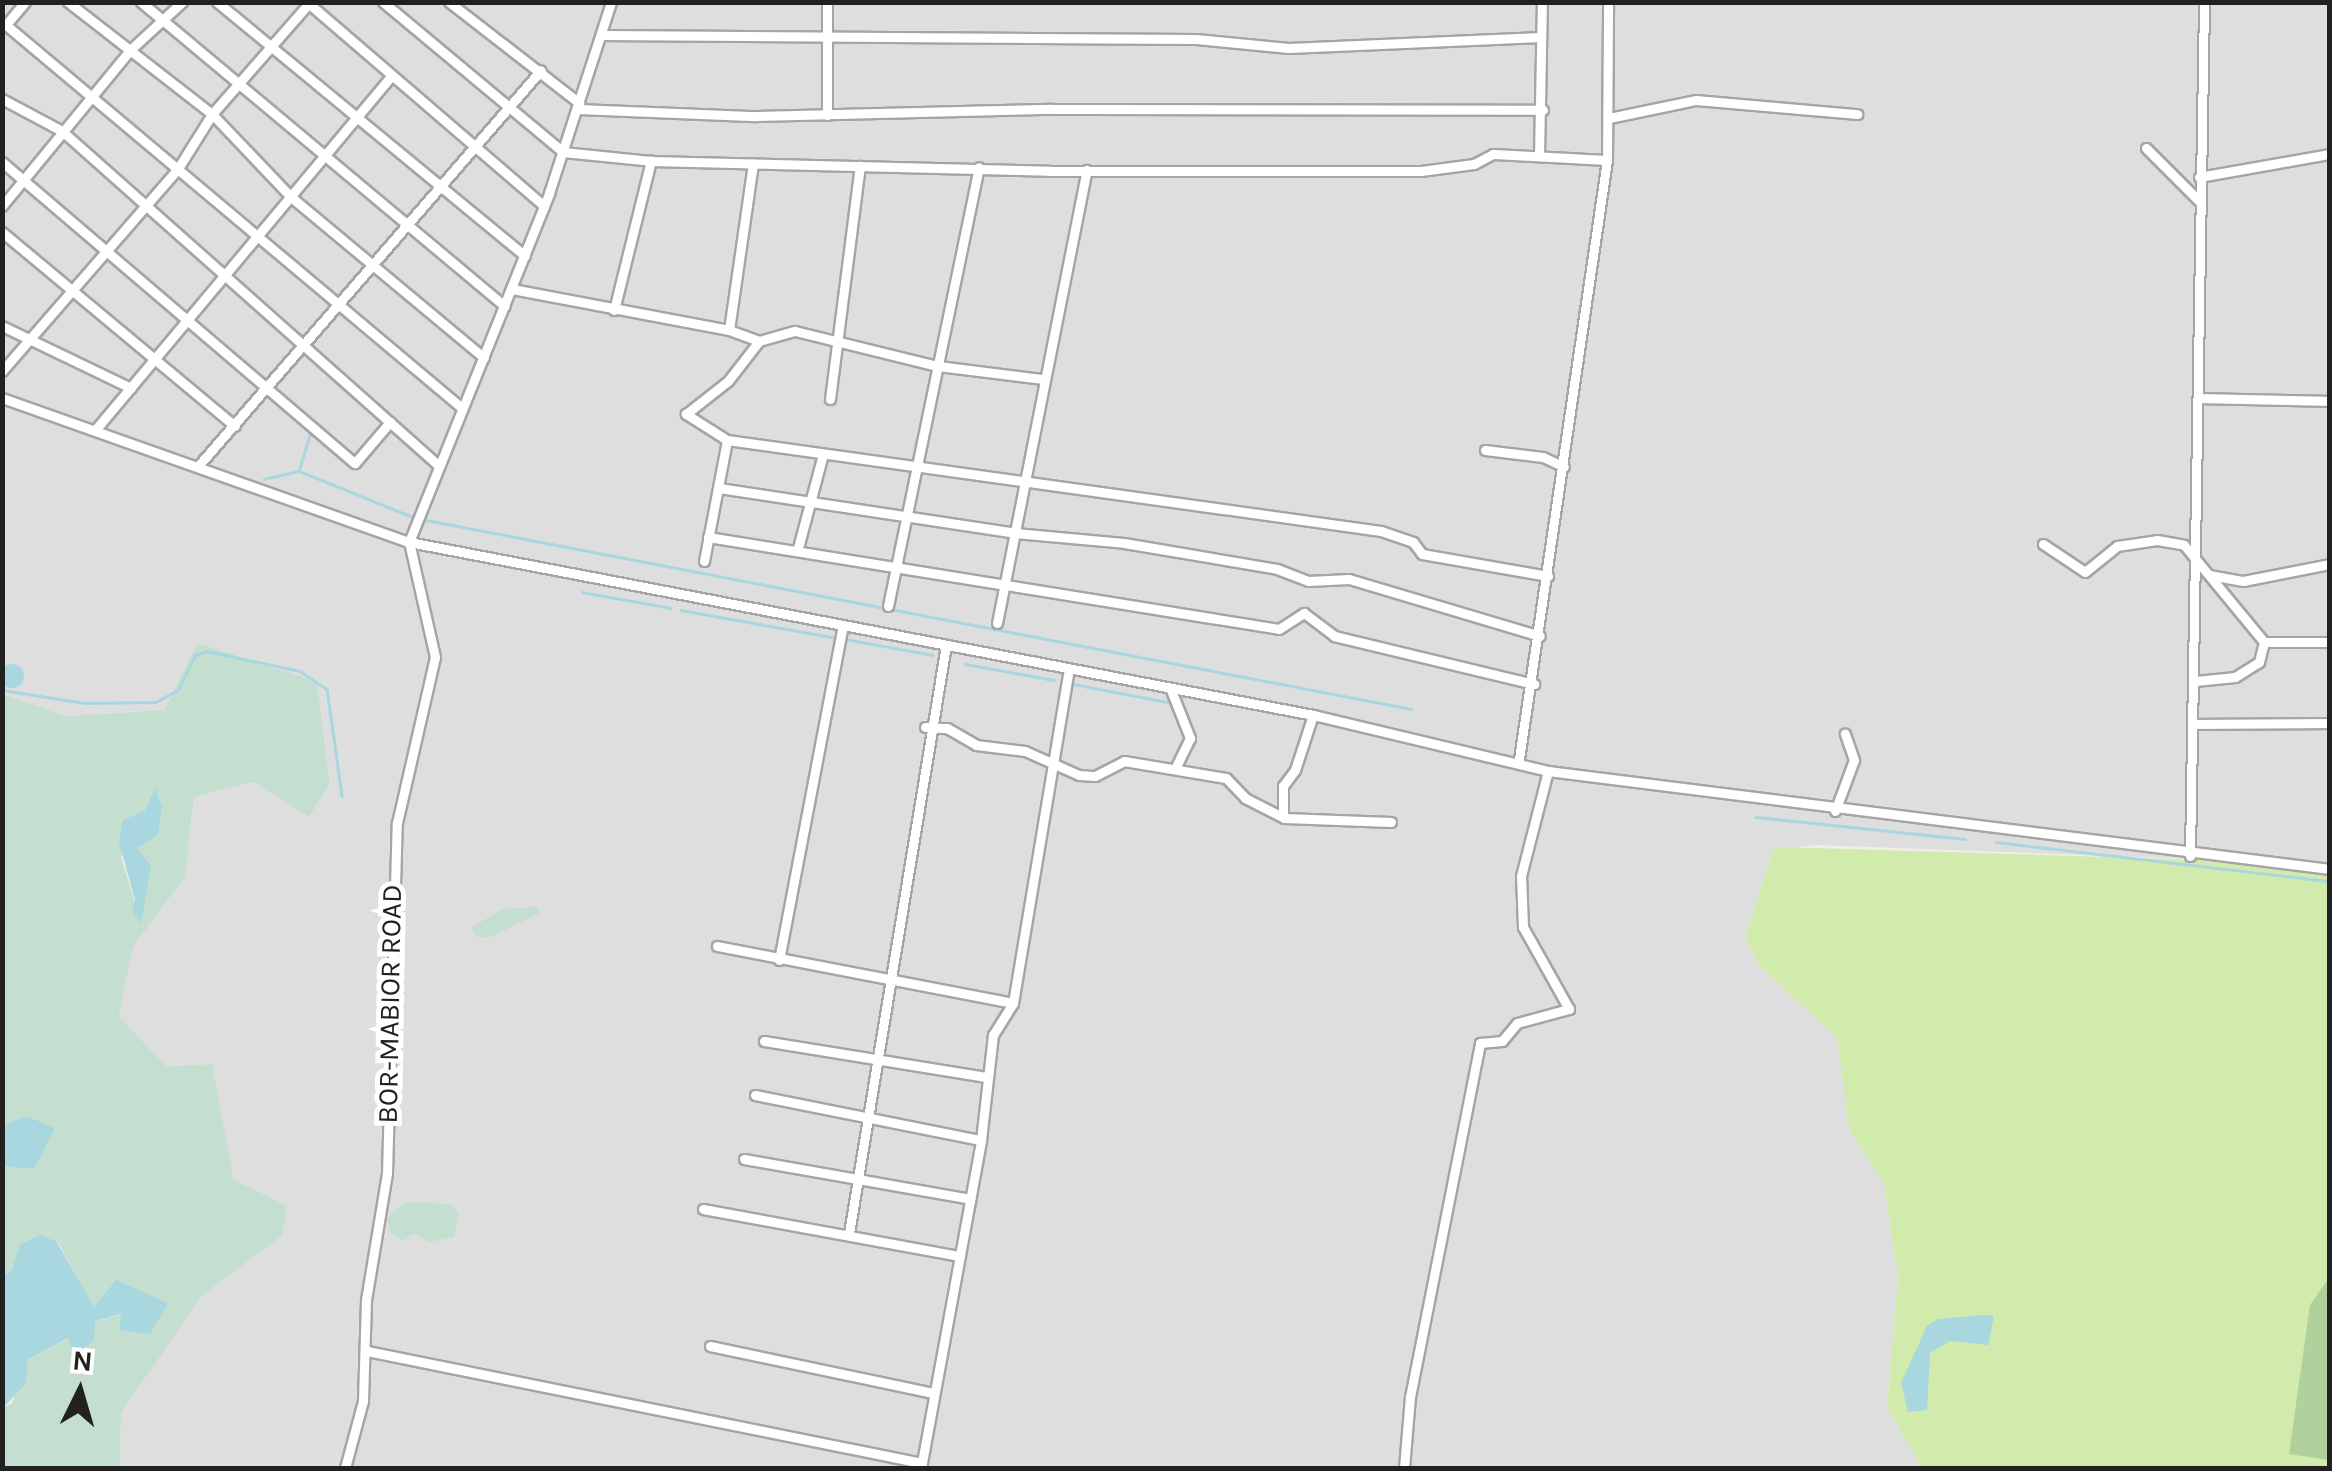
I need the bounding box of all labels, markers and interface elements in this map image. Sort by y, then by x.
street label: BOR-MABIOR ROAD [371,884,409,1124]
north arrow [30,1341,130,1441]
text: N [71,1343,94,1378]

